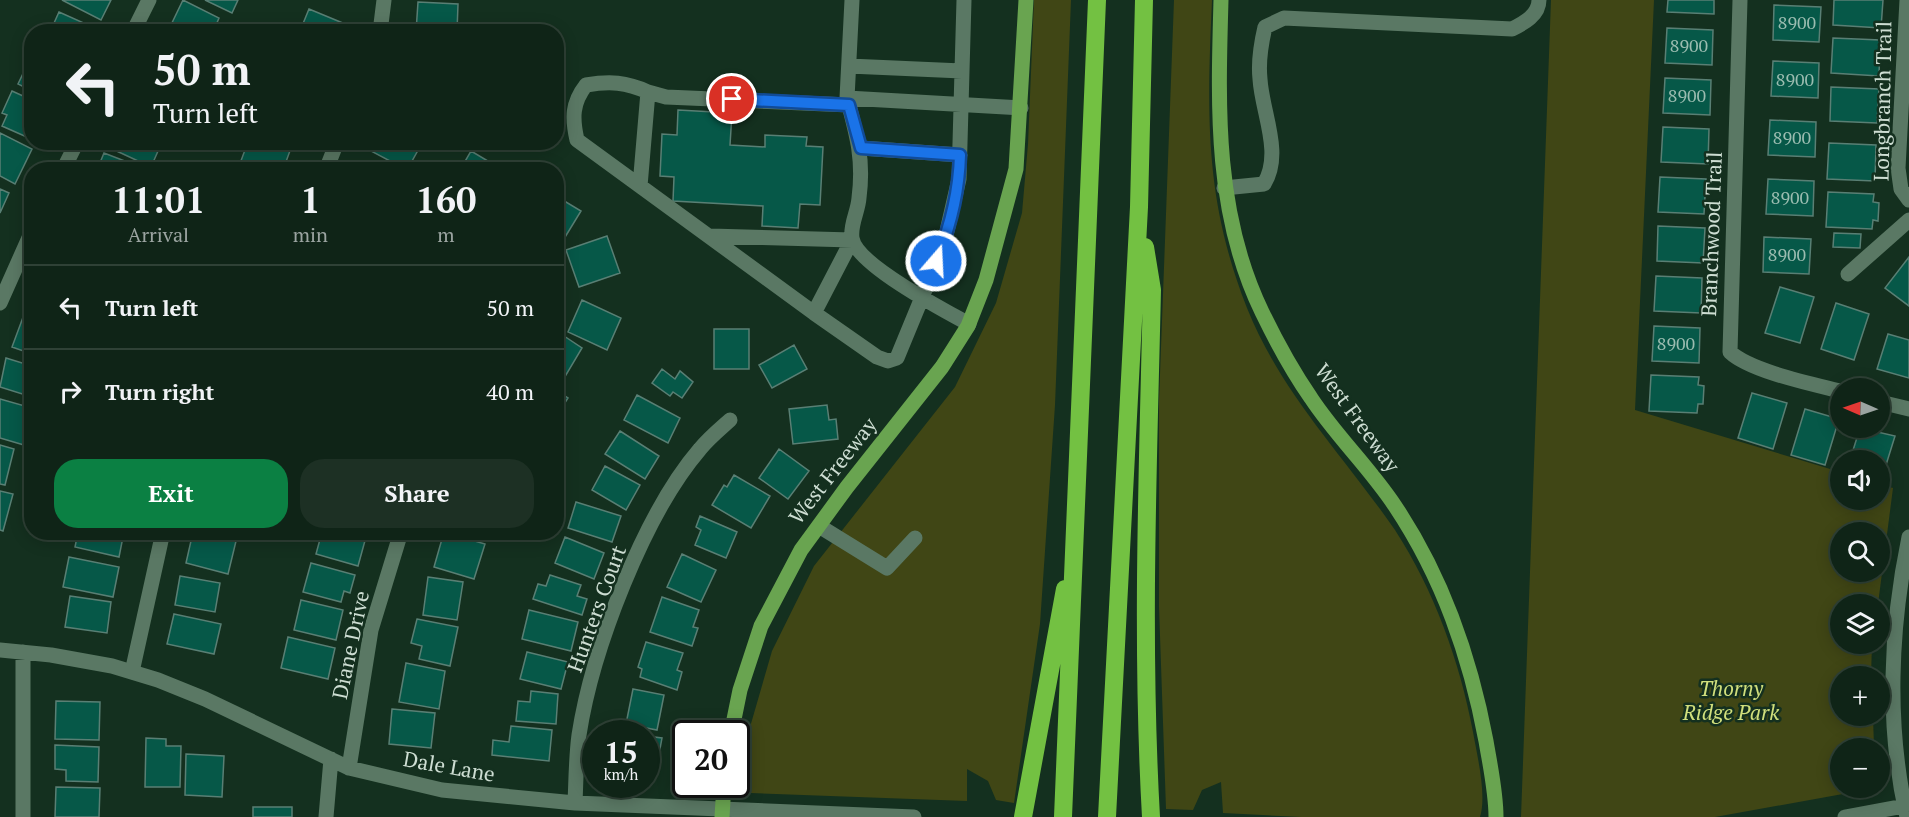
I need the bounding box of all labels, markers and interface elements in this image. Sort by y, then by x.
house number: 8900 [1778,10,1816,34]
street label: Longbranch Trail [1867,21,1897,181]
house number: 8900 [1670,33,1708,57]
text: 50 m [153,41,251,97]
icon: left [54,48,132,126]
house number: 8900 [1776,67,1814,91]
pin [706,73,757,124]
icon: arrive [715,82,748,115]
house number: 8900 [1668,83,1706,107]
text: Turn left [153,95,258,131]
house number: 8900 [1773,125,1811,149]
street label: Branchwood Trail [1694,151,1728,317]
text: 11:01 [112,176,205,223]
text: 1 [300,176,321,223]
text: 160 [415,176,476,223]
house number: 8900 [1771,185,1809,209]
text: Arrival [128,221,189,248]
text: min [293,221,328,248]
text: m [437,221,455,248]
position arrow [904,229,968,293]
house number: 8900 [1768,242,1806,266]
icon: left [54,291,87,324]
text: Turn left [105,293,198,322]
text: 50 m [486,293,534,322]
house number: 8900 [1657,331,1695,355]
street label: West Freeway [1309,357,1407,478]
icon: right [54,375,87,408]
text: Turn right [105,377,214,406]
text: 40 m [486,377,534,406]
north arrow [1830,378,1890,438]
map controls [1830,378,1890,798]
street label: West Freeway [782,411,883,529]
button: sound [1830,450,1890,510]
button: Exit [54,459,288,528]
button: Share [300,459,534,528]
button: search [1830,522,1890,582]
street label: Hunters Court [560,541,632,676]
street label: Diane Drive [325,588,375,702]
button: layers [1830,594,1890,654]
button: + [1830,666,1890,726]
park label: Thorny Ridge Park [1682,674,1780,726]
speed limit sign: 20 [672,720,750,798]
text: 15 [604,732,638,772]
button: − [1830,738,1890,798]
street label: Dale Lane [401,744,497,788]
text: km/h [604,764,638,784]

